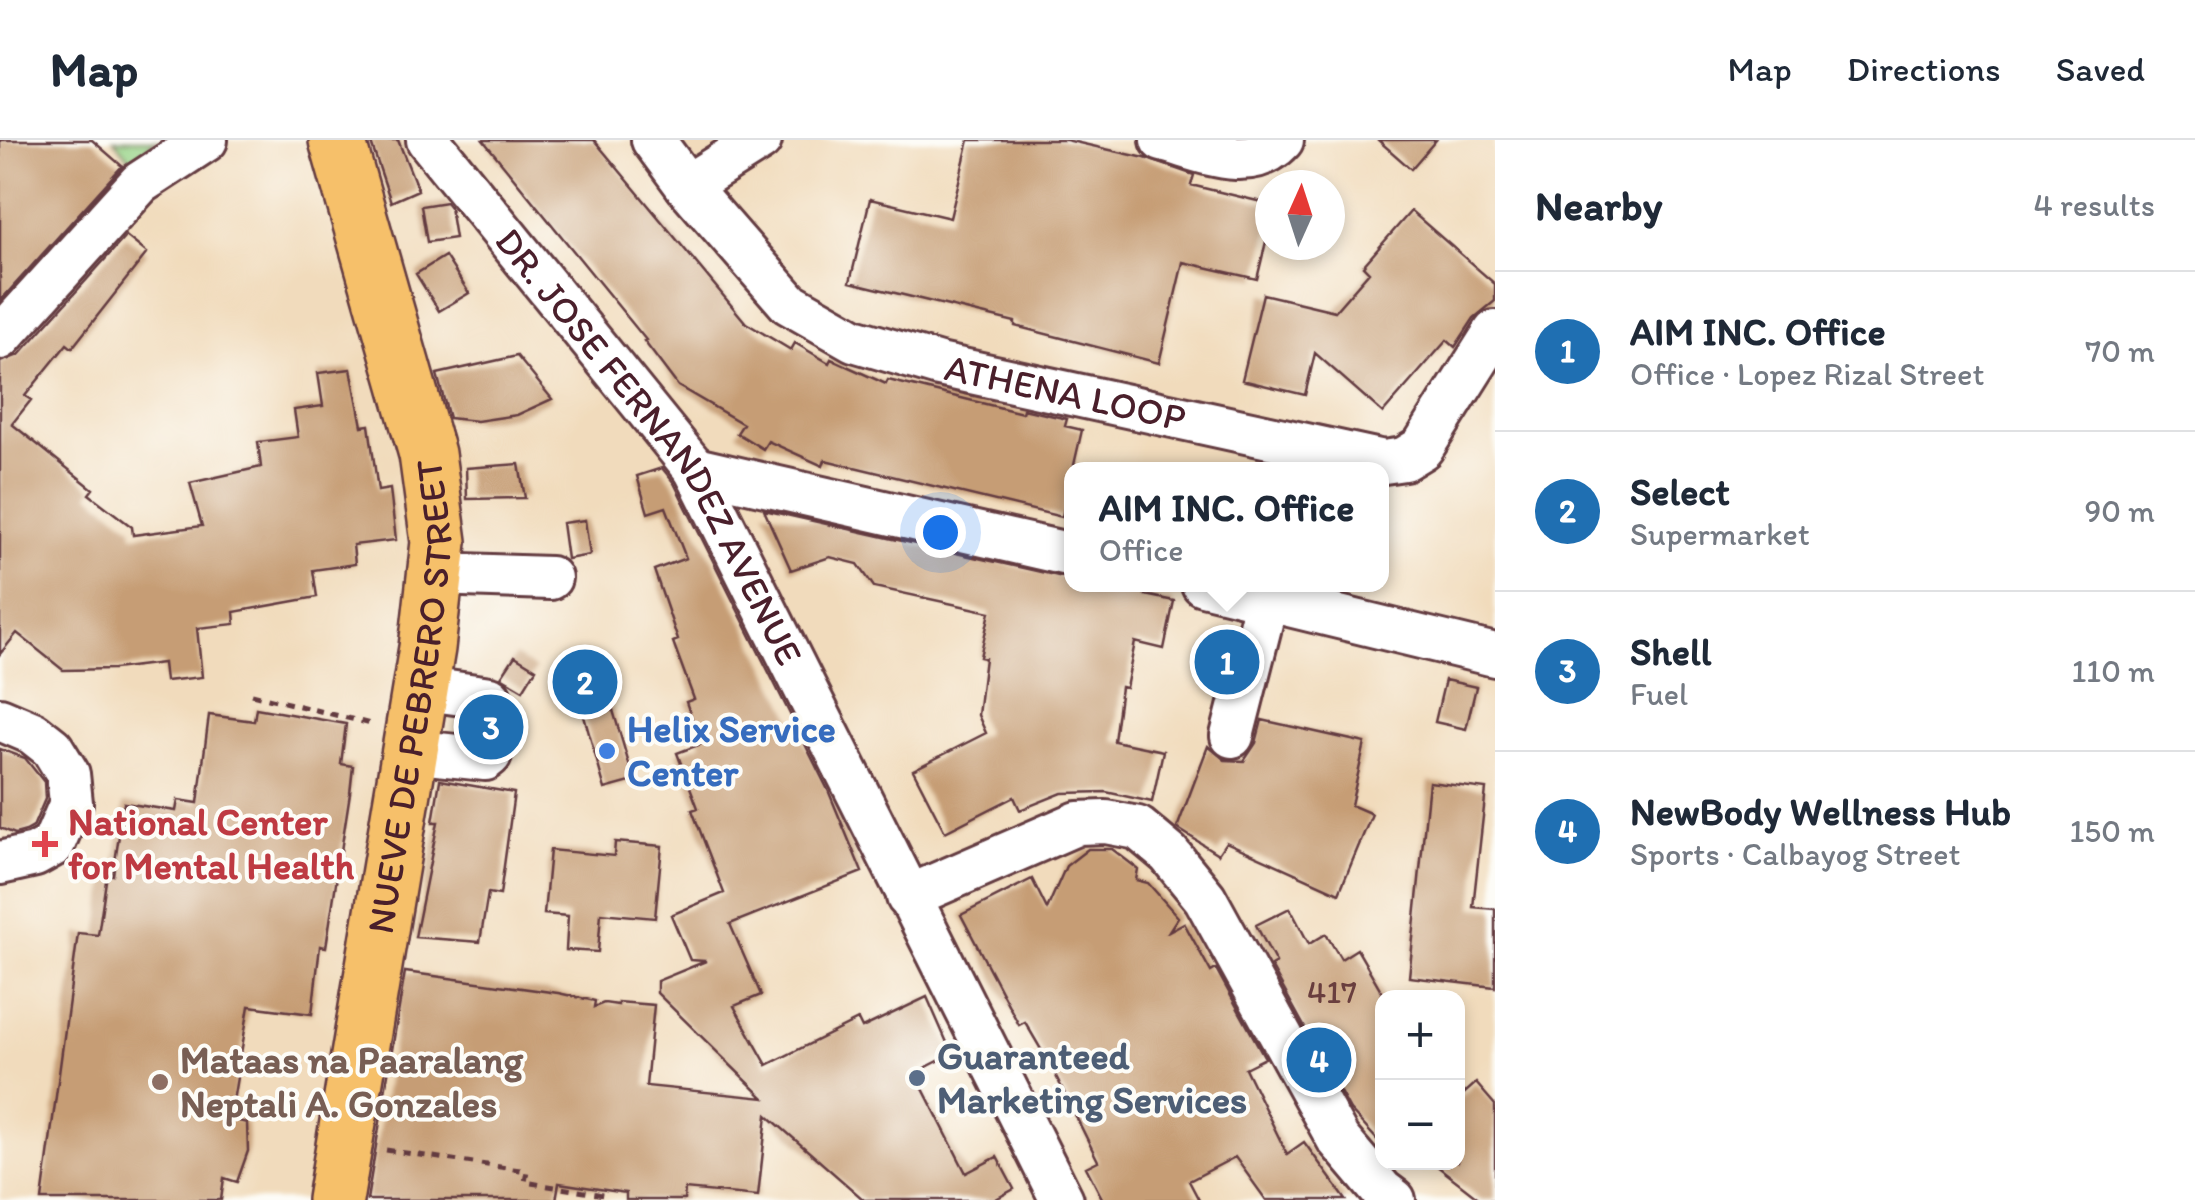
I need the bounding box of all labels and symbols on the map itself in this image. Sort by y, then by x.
north arrow [1255,170,1345,260]
street label: DR. JOSE FERNANDEZ AVENUE [486,219,813,673]
street label: ATHENA LOOP [941,344,1190,441]
street label: NUEVE DE PEBRERO STREET [357,457,462,937]
your location [915,507,966,558]
pin: 1 [1194,624,1260,700]
pin: 2 [552,644,618,720]
pin: 3 [458,690,524,764]
place label: Helix Service Center [627,706,836,796]
marker: Helix Service Center [596,740,618,762]
place label: National Center for Mental Health [68,799,355,889]
marker: National Center for Mental Health [32,831,58,857]
house number: 417 [1307,973,1357,1011]
pin: 4 [1286,1022,1352,1098]
place label: Guaranteed Marketing Services [937,1033,1247,1123]
place label: Mataas na Paaralang Neptali A. Gonzales [180,1037,524,1127]
marker: Guaranteed Marketing Services [906,1067,928,1089]
marker: Mataas na Paaralang Neptali A. Gonzales [149,1071,171,1093]

